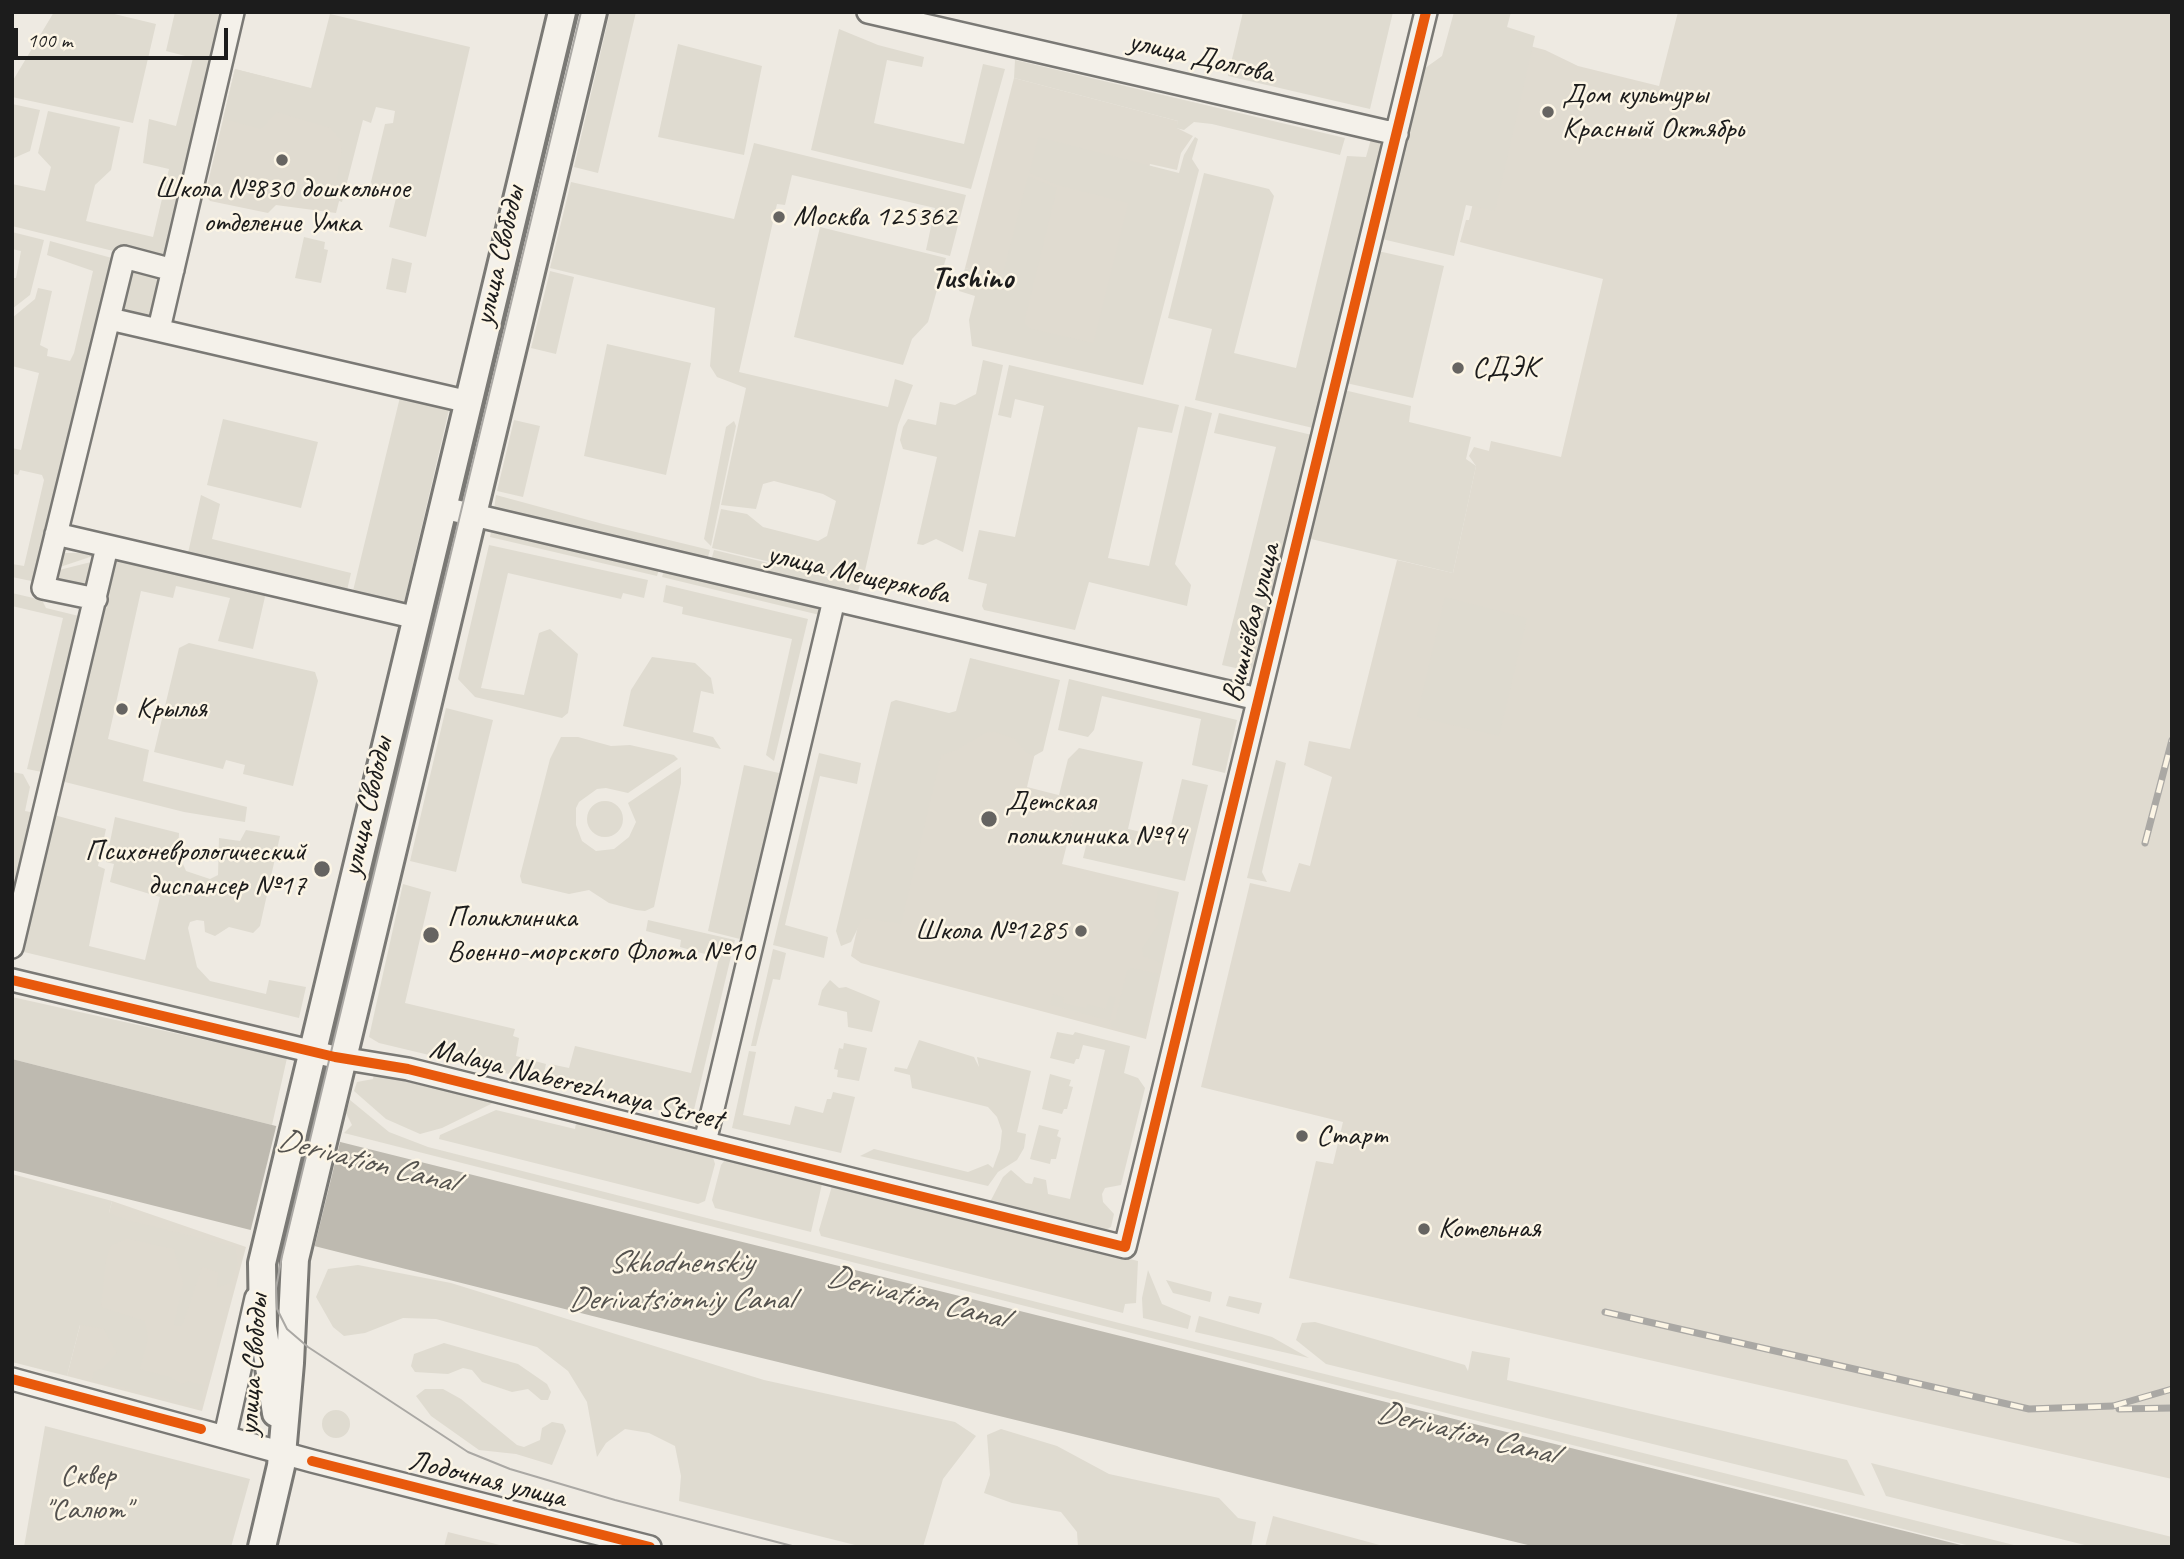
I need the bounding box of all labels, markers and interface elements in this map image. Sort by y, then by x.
scale bar [18,14,231,58]
street label: улица Долгова [1125,24,1277,92]
text: 100 m [27,27,72,53]
place label: Дом культуры Красный Октябрь [1562,77,1744,148]
marker: Дом культуры Красный Октябрь [1540,104,1556,120]
marker: Школа №830 дошкольное отделение Умка [274,152,290,168]
place label: Школа №830 дошкольное отделение Умка [154,171,410,242]
street label: улица Свободы [467,183,533,329]
place label: Москва 125362 [793,199,956,235]
marker: Москва 125362 [771,209,787,225]
district label: Tushino [931,260,1013,298]
place label: СДЭК [1472,350,1538,386]
marker: СДЭК [1450,360,1466,376]
street label: улица Мещерякова [764,537,952,613]
street label: Вишнёвая улица [1215,540,1289,706]
place label: Крылья [136,691,207,727]
marker: Крылья [114,701,130,717]
street label: улица Свободы [335,734,401,880]
place label: Детская поликлиника №94 [1005,784,1186,854]
marker: Детская поликлиника №94 [979,809,999,829]
place label: Психоневрологический диспансер №17 [85,834,306,904]
marker: Психоневрологический диспансер №17 [312,859,332,879]
place label: Поликлиника Военно-морского Флота №10 [447,900,755,970]
place label: Школа №1285 [915,913,1067,949]
marker: Школа №1285 [1073,923,1089,939]
marker: Поликлиника Военно-морского Флота №10 [421,925,441,945]
street label: Malaya Naberezhnaya Street [426,1031,726,1139]
place label: Старт [1316,1118,1388,1154]
water label: Derivation Canal [273,1121,459,1203]
marker: Старт [1294,1128,1310,1144]
place label: Котельная [1438,1211,1541,1247]
marker: Котельная [1416,1221,1432,1237]
water label: Skhodnenskiy Derivatsionniy Canal [568,1245,792,1320]
water label: Derivation Canal [823,1257,1009,1339]
street label: улица Свободы [231,1293,277,1437]
water label: Derivation Canal [1373,1393,1559,1475]
street label: Лодочная улица [405,1443,569,1517]
park label: Сквер "Салют" [45,1458,131,1528]

